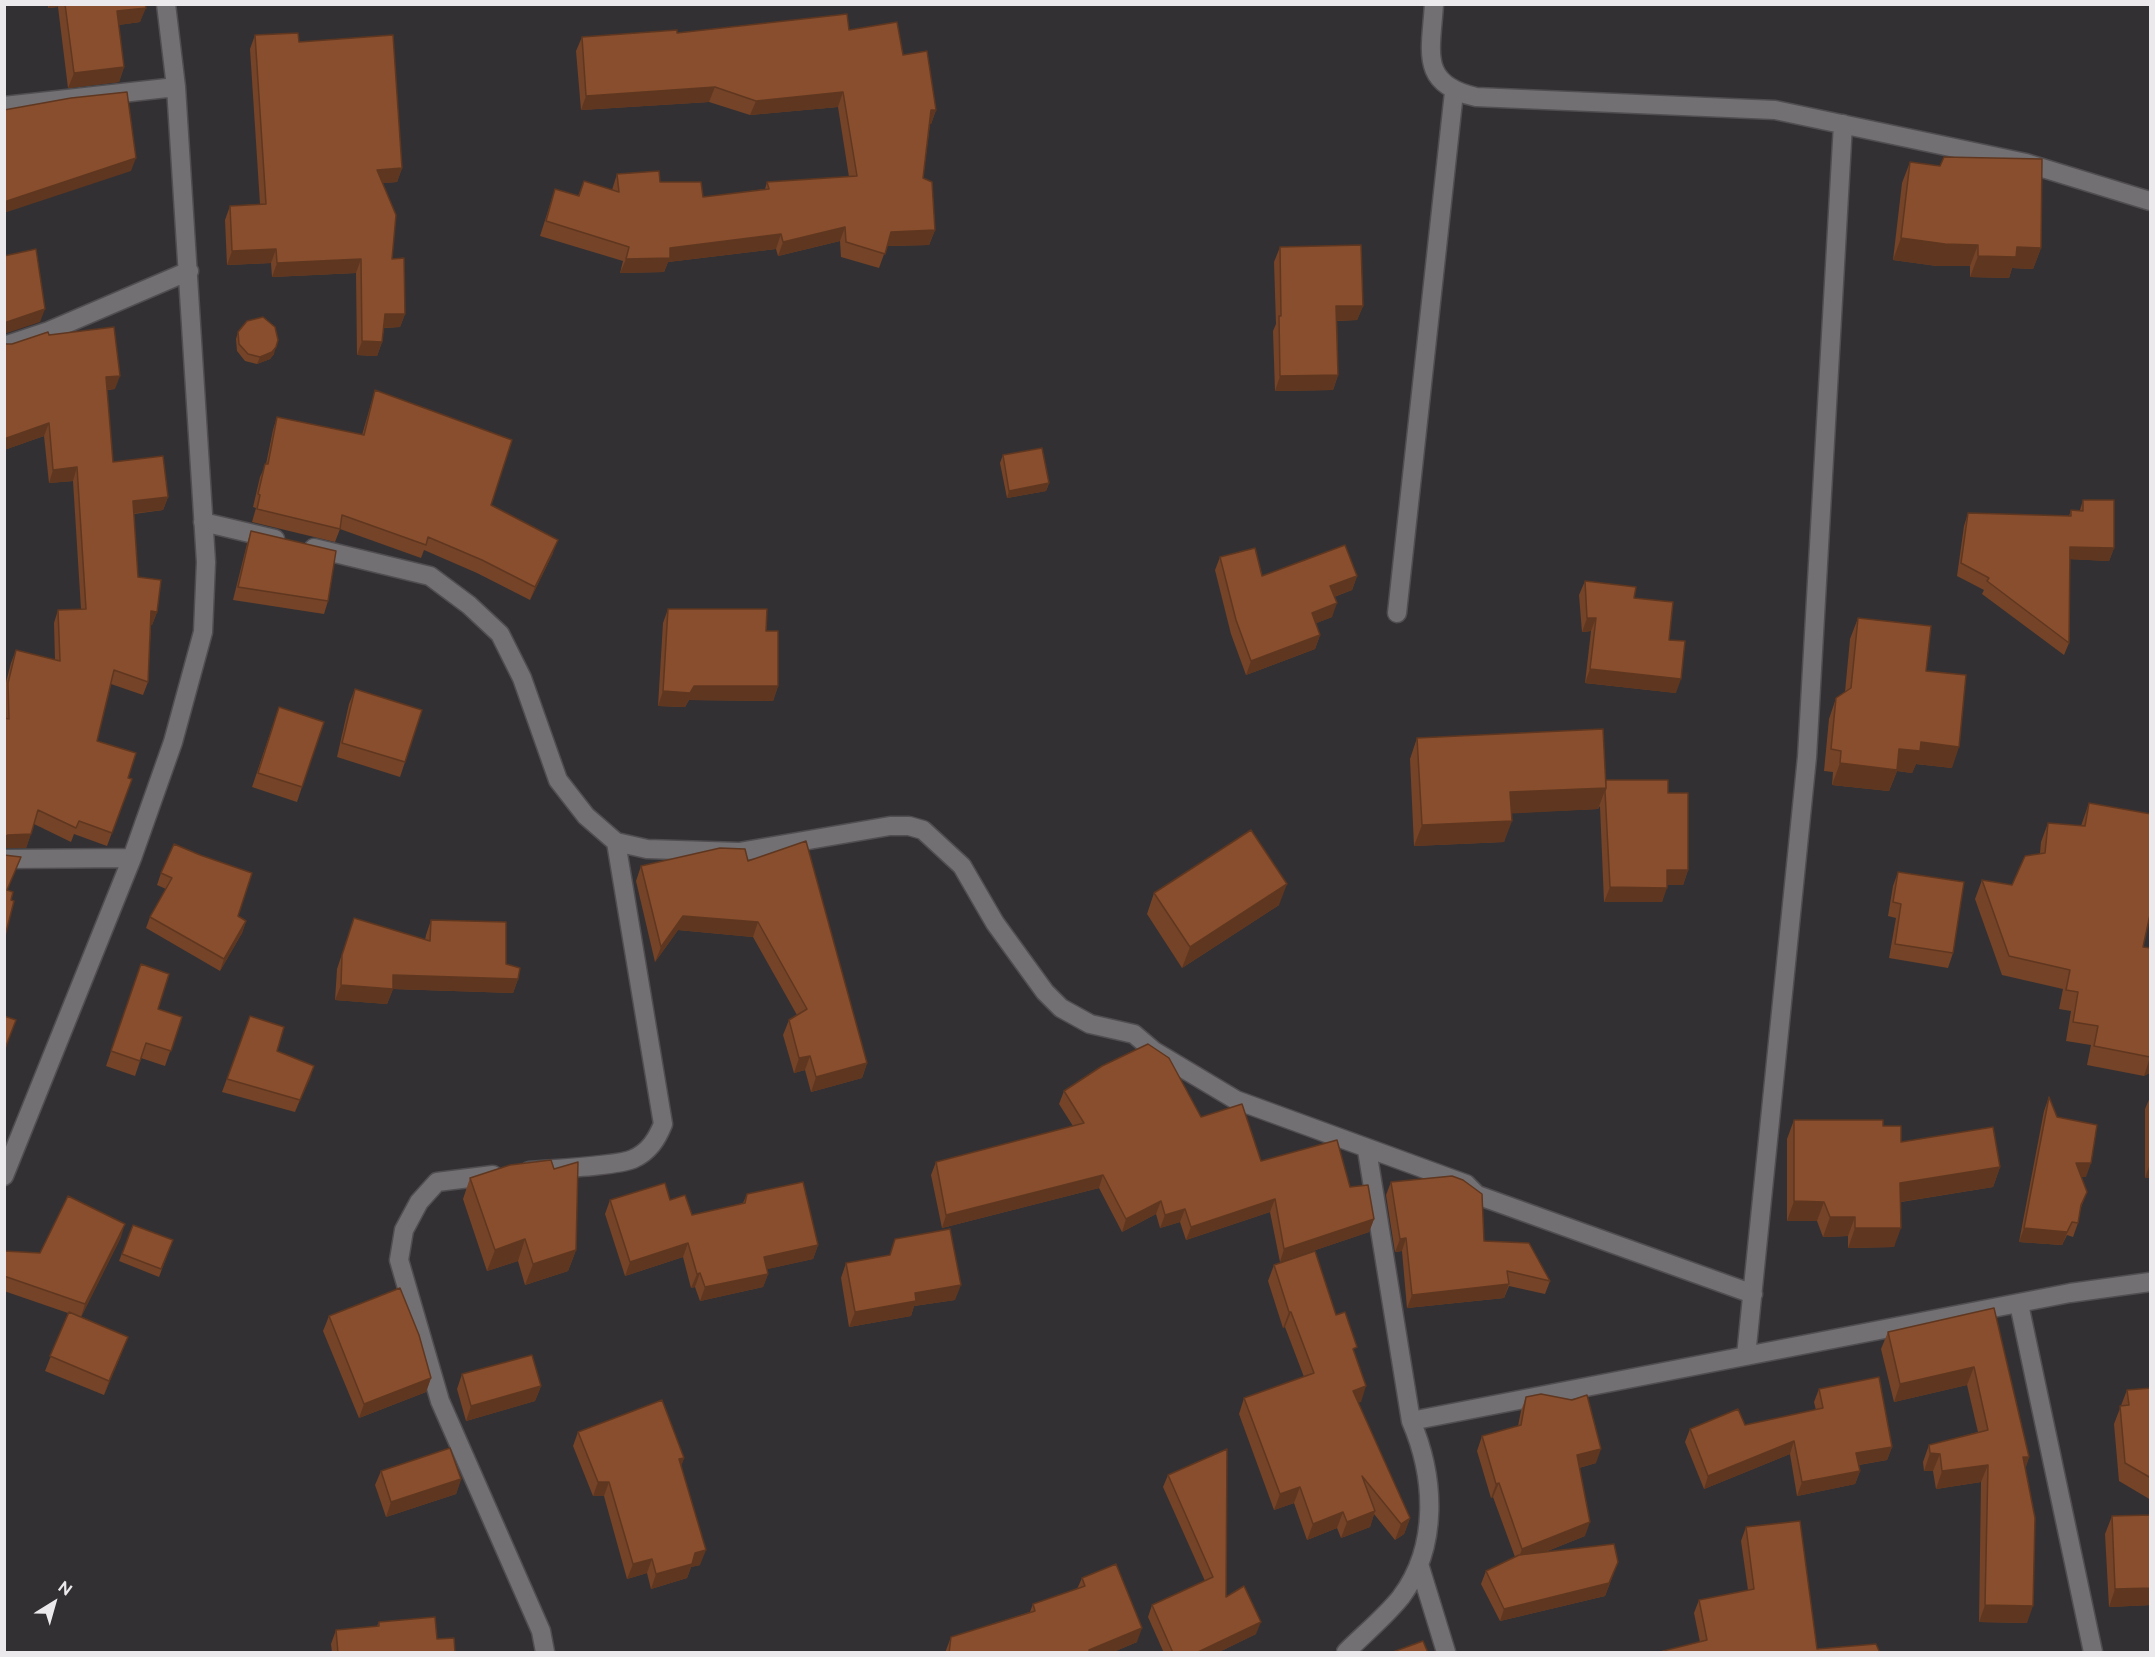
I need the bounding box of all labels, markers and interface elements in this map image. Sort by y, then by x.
north arrow [24,1573,84,1633]
text: N [55,1577,76,1599]

